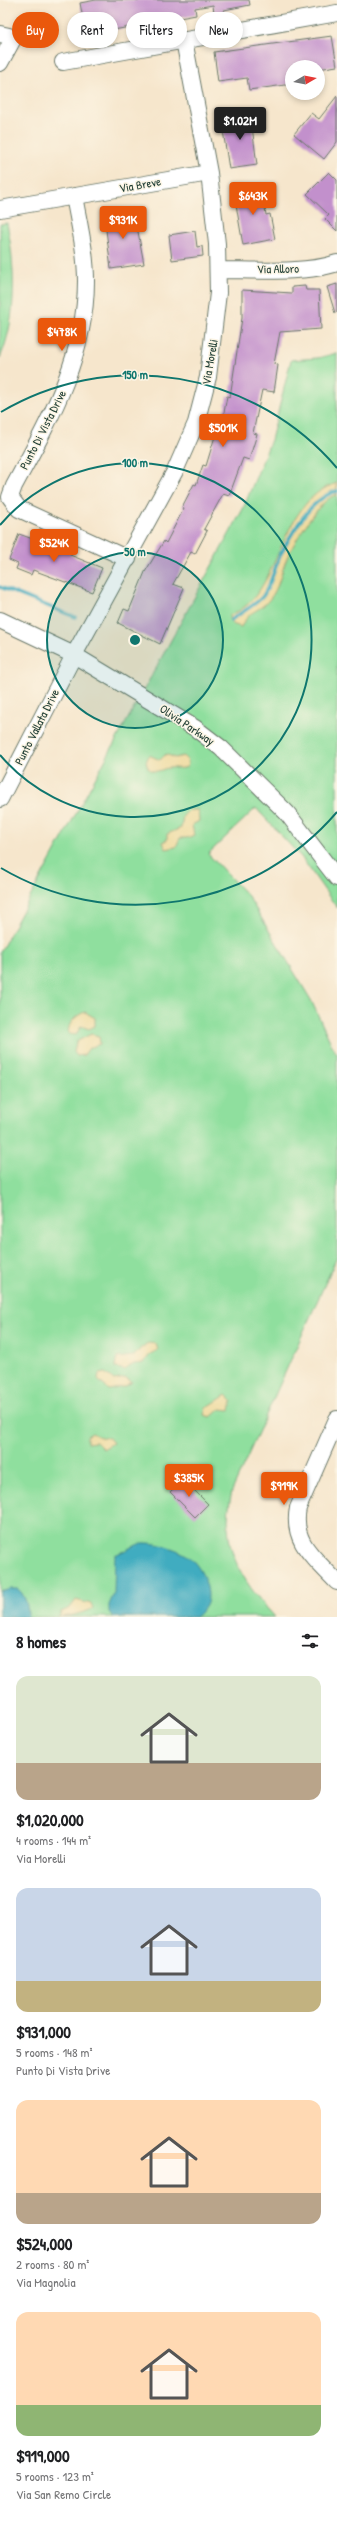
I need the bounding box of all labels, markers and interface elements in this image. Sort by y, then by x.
chip: Buy [12,12,59,48]
chip: Rent [67,12,118,48]
chip: Filters [126,12,187,48]
chip: New [195,12,243,48]
north arrow [285,60,325,100]
map controls [285,60,325,100]
pin: $1.02M [207,107,273,141]
text: $1.02M [223,111,257,129]
street label: Via Breve [118,172,162,197]
pin: $643K [225,182,281,216]
text: $643K [238,186,268,204]
pin: $931K [95,206,151,240]
text: $931K [109,210,137,228]
street label: Via Alloro [257,260,299,277]
pin: $478K [34,318,90,352]
text: $478K [47,322,77,340]
street label: Via Morelli [197,338,222,386]
text: 150 m [122,366,148,383]
street label: Punto Di Vista Drive [15,387,70,472]
pin: $501K [195,414,251,448]
text: $501K [208,418,238,436]
text: 100 m [122,454,148,471]
pin: $524K [26,529,82,563]
text: $524K [39,533,69,551]
text: 50 m [124,543,146,560]
centre of rings [128,633,142,647]
street label: Punto Vallata Drive [10,686,63,768]
street label: Olivia Parkway [156,700,218,749]
pin: $385K [161,1464,217,1498]
text: $385K [174,1468,204,1486]
pin: $919K [256,1472,312,1506]
text: $919K [270,1476,298,1494]
text: 8 homes [16,1630,66,1653]
icon: filters [299,1630,321,1652]
icon: home [133,1702,205,1774]
text: $1,020,000 [16,1808,84,1831]
text: 4 rooms · 144 m² [16,1831,91,1849]
text: Via Morelli [16,1849,66,1867]
icon: home [133,1914,205,1986]
text: $931,000 [16,2020,71,2043]
text: 5 rooms · 148 m² [16,2043,92,2061]
text: Punto Di Vista Drive [16,2061,110,2079]
icon: home [133,2126,205,2198]
text: $524,000 [16,2232,72,2255]
text: 2 rooms · 80 m² [16,2255,89,2273]
text: Via Magnolia [16,2273,76,2291]
icon: home [133,2338,205,2410]
text: $919,000 [16,2444,70,2467]
text: 5 rooms · 123 m² [16,2467,94,2485]
text: Via San Remo Circle [16,2485,111,2503]

